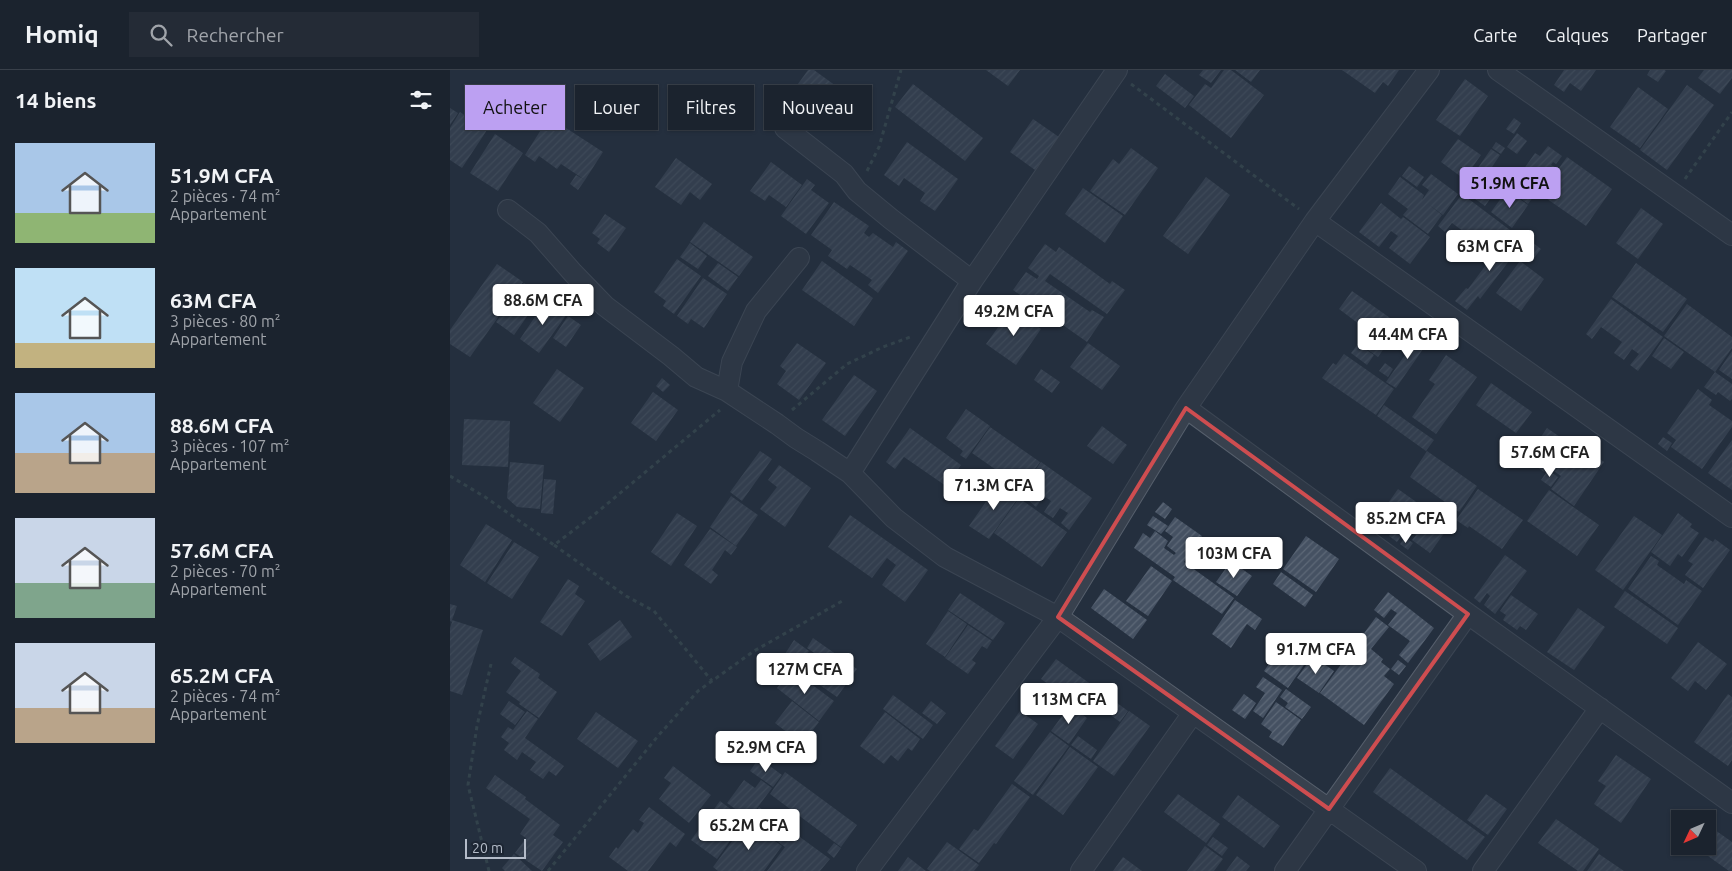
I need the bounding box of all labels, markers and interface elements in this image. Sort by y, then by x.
search box [129,12,479,57]
text: Homiq [25,21,99,48]
icon: search [147,21,175,49]
text: Rechercher [187,24,284,46]
text: Carte [1473,25,1517,45]
text: Calques [1545,25,1609,45]
text: Partager [1637,25,1707,45]
chip: Acheter [465,85,565,130]
chip: Louer [575,85,658,130]
chip: Filtres [668,85,754,130]
chip: Nouveau [764,85,872,130]
icon: filters [407,86,435,114]
text: 14 biens [15,88,96,112]
icon: home [55,163,115,223]
text: 51.9M CFA [170,163,273,187]
pin: 51.9M CFA [1453,166,1567,209]
text: 51.9M CFA [1471,174,1549,192]
text: 2 pièces · 74 m² [170,187,280,205]
text: Appartement [170,205,267,223]
pin: 63M CFA [1444,230,1536,272]
text: 63M CFA [1457,237,1523,255]
pin: 88.6M CFA [486,284,600,326]
icon: home [55,288,115,348]
text: 63M CFA [170,288,256,312]
text: 88.6M CFA [504,291,582,309]
pin: 49.2M CFA [957,294,1071,337]
text: 49.2M CFA [975,302,1053,320]
text: 3 pièces · 80 m² [170,312,280,330]
pin: 44.4M CFA [1351,318,1465,360]
text: 44.4M CFA [1369,325,1447,343]
text: Appartement [170,330,267,348]
icon: home [55,413,115,473]
text: 88.6M CFA [170,413,273,437]
pin: 57.6M CFA [1493,436,1607,478]
text: 3 pièces · 107 m² [170,437,290,455]
text: 57.6M CFA [1511,443,1589,461]
text: Appartement [170,455,267,473]
pin: 71.3M CFA [937,468,1051,511]
text: 71.3M CFA [955,476,1033,494]
pin: 85.2M CFA [1349,502,1463,544]
text: 85.2M CFA [1367,509,1445,527]
pin: 103M CFA [1182,536,1286,579]
icon: home [55,538,115,598]
text: 57.6M CFA [170,538,273,562]
text: 103M CFA [1197,544,1271,562]
text: 2 pièces · 70 m² [170,562,280,580]
text: Appartement [170,580,267,598]
pin: 91.7M CFA [1259,632,1373,675]
text: 91.7M CFA [1277,640,1355,658]
pin: 127M CFA [753,652,857,695]
text: 127M CFA [768,660,842,678]
icon: home [55,663,115,723]
text: 65.2M CFA [170,663,273,687]
pin: 113M CFA [1017,682,1121,725]
text: 2 pièces · 74 m² [170,687,280,705]
text: 113M CFA [1032,690,1106,708]
text: Appartement [170,705,267,723]
pin: 52.9M CFA [709,730,823,773]
text: 52.9M CFA [727,738,805,756]
pin: 65.2M CFA [692,808,806,851]
north arrow [1671,810,1716,855]
map controls [1671,810,1716,855]
text: 65.2M CFA [710,816,788,834]
scale bar [465,836,526,859]
text: 20 m [472,840,503,856]

